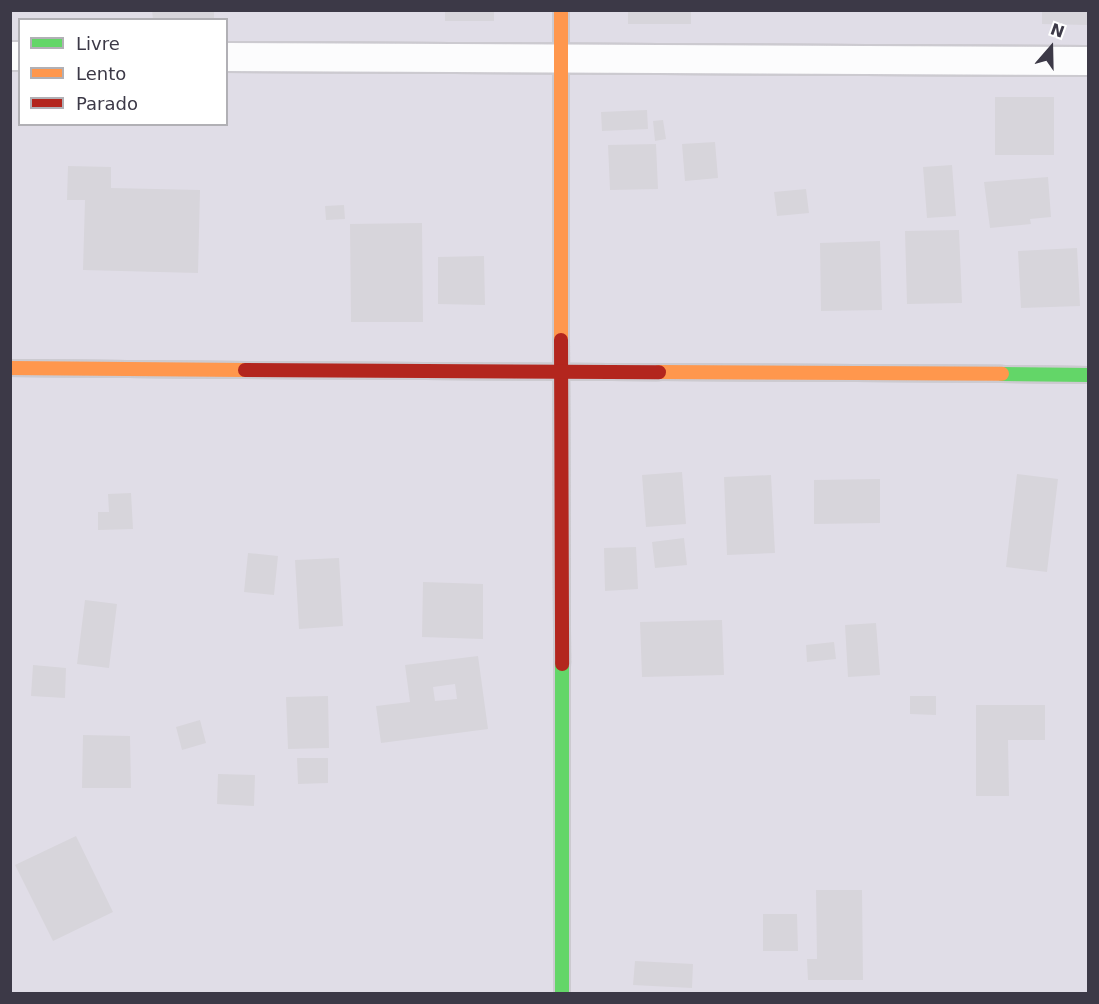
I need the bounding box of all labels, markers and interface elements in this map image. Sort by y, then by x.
legend [18,18,228,126]
north arrow [1021,18,1081,78]
text: N [1048,19,1067,42]
text: Livre [76,33,120,54]
text: Lento [76,63,126,84]
text: Parado [76,93,138,114]

